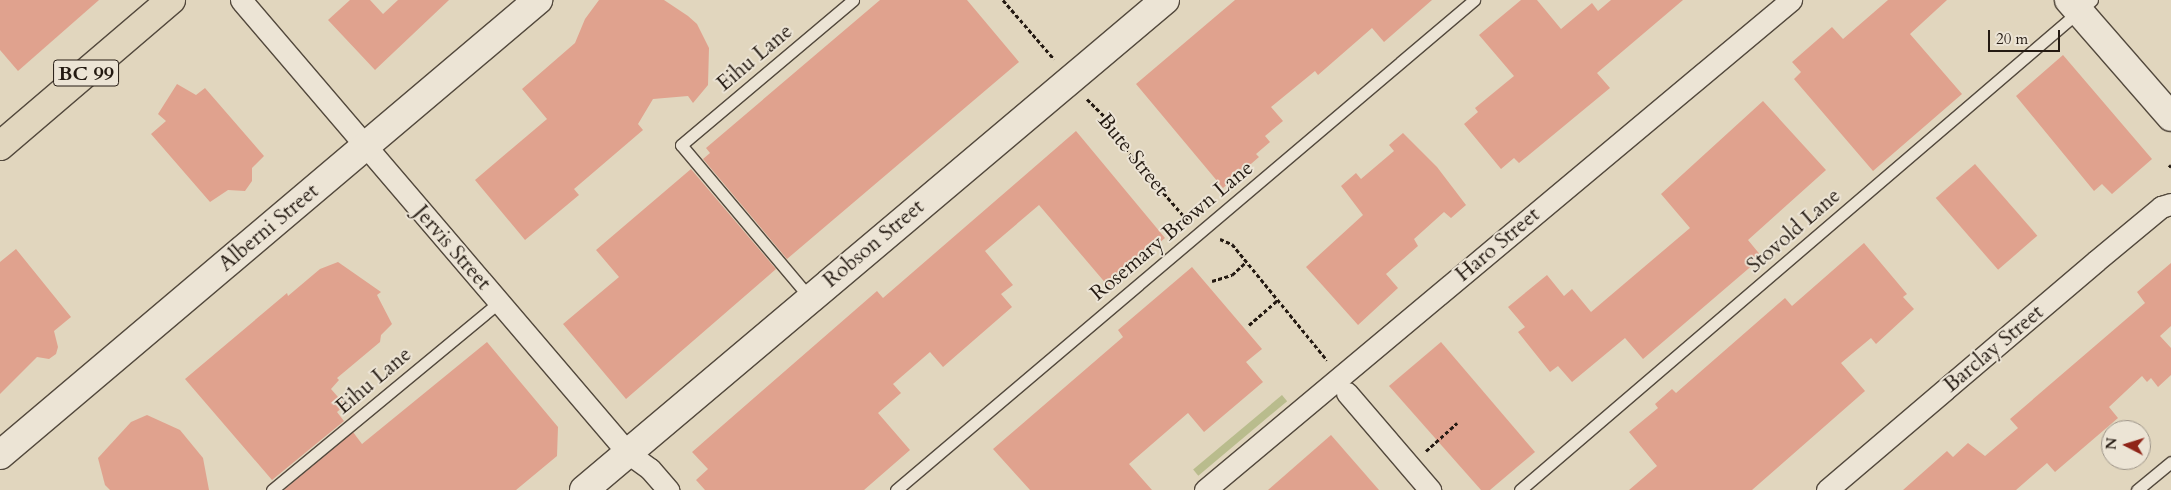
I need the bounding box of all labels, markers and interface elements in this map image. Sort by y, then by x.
street label: Eihu Lane [712,19,798,97]
scale bar [1991,20,2064,52]
text: 20 m [1996,29,2028,49]
road number: BC 99 [52,56,120,90]
street label: Bute Street [1092,109,1174,201]
street label: Rosemary Brown Lane [1086,156,1258,306]
street label: Alberni Street [214,179,324,277]
street label: Stovold Lane [1742,183,1846,279]
street label: Robson Street [819,195,929,293]
street label: Jervis Street [408,200,496,296]
street label: Haro Street [1451,203,1545,287]
street label: Barclay Street [1939,300,2049,398]
street label: Eihu Lane [331,342,417,420]
north arrow [2101,420,2151,470]
text: N [2102,437,2122,451]

